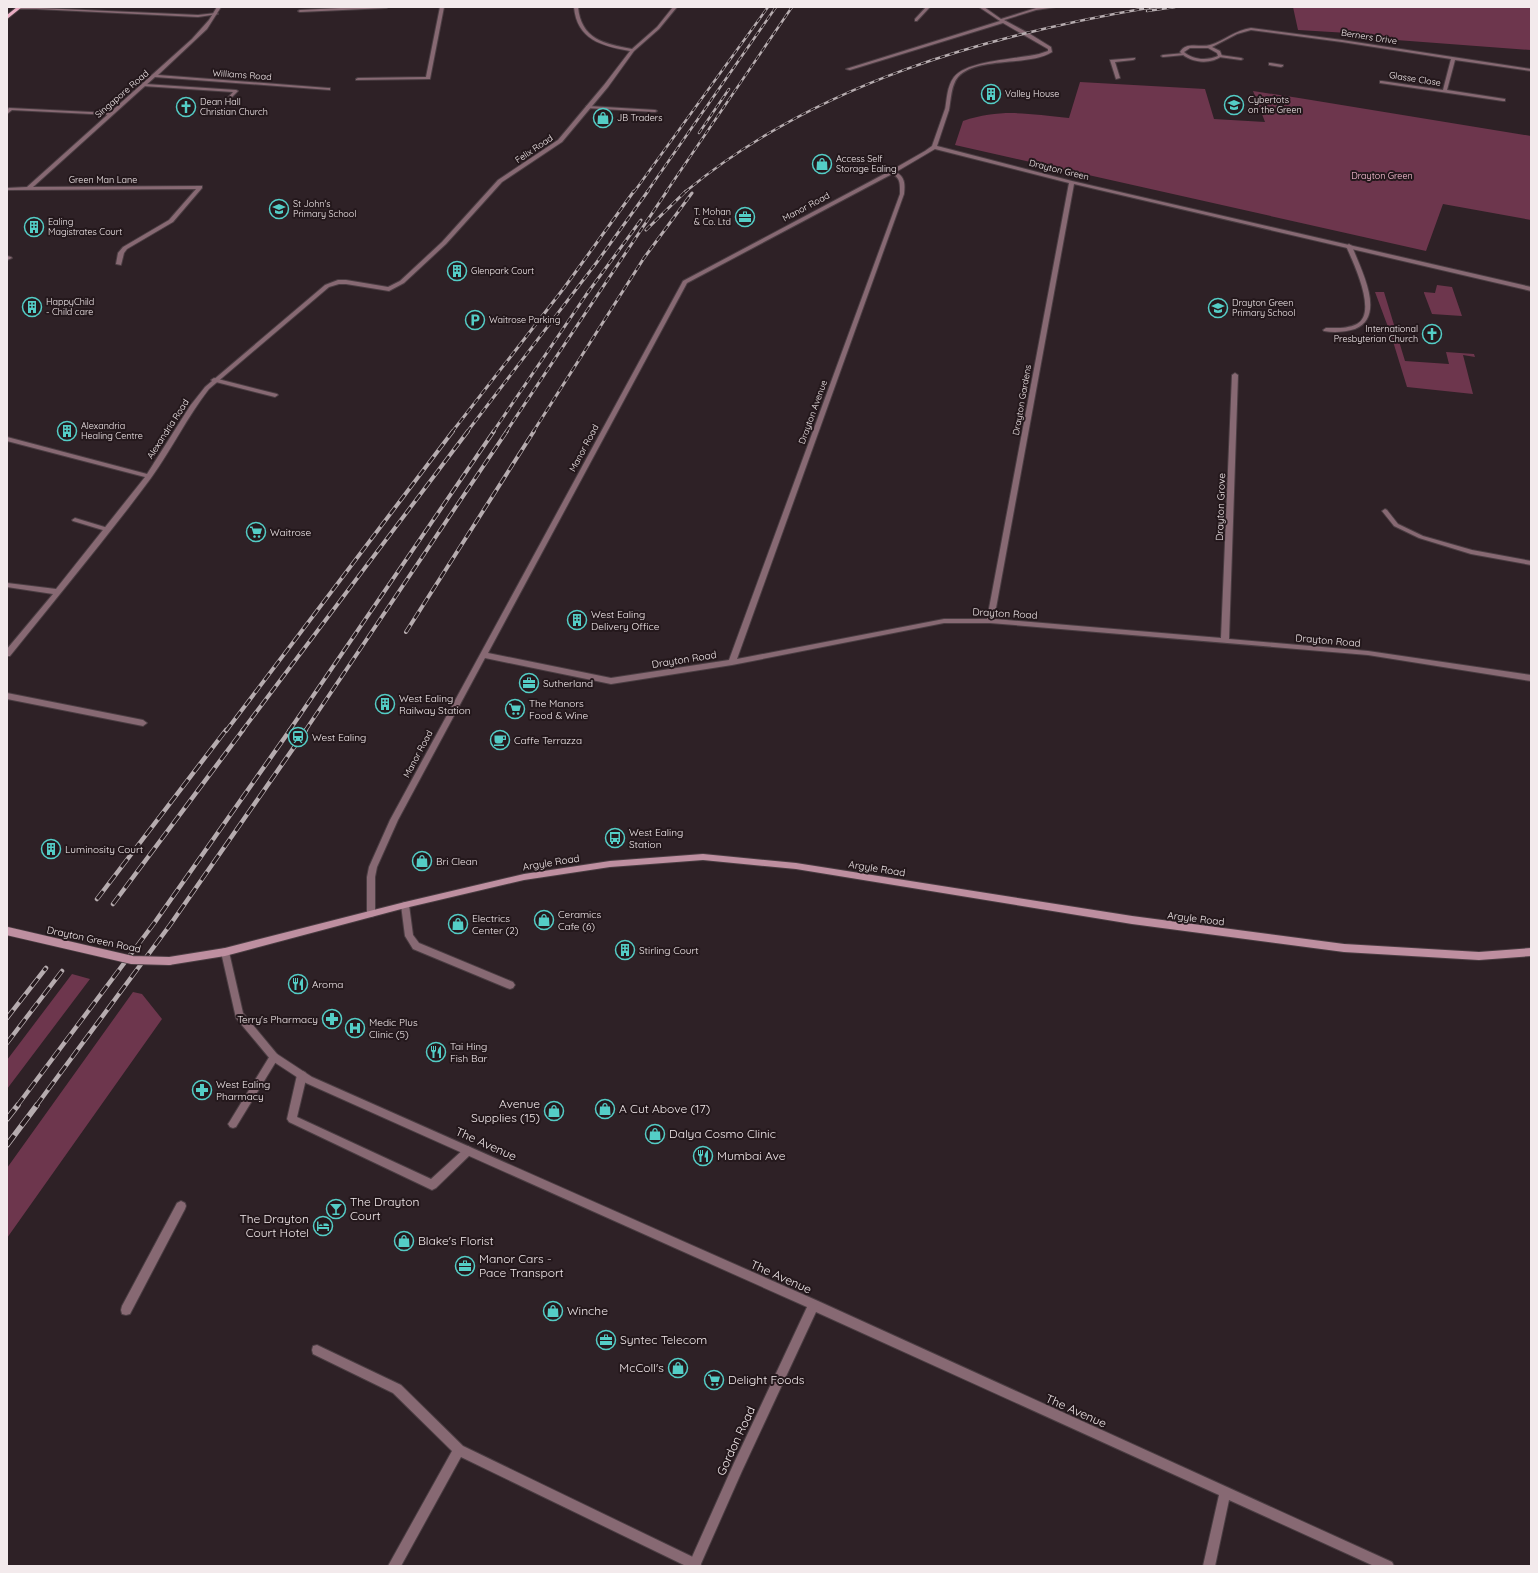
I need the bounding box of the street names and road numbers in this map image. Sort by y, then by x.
street label: Berners Drive [1340,27,1398,46]
street label: Singapore Road [93,67,151,120]
street label: Williams Road [212,67,272,82]
street label: Glasse Close [1388,69,1442,88]
street label: Felix Road [513,132,555,165]
street label: Drayton Green [1028,157,1090,182]
street label: Green Man Lane [69,174,137,185]
street label: Manor Road [780,190,831,224]
street label: Drayton Gardens [1010,364,1033,436]
street label: Drayton Avenue [796,378,829,445]
street label: Alexandria Road [144,397,191,461]
street label: Manor Road [567,422,601,473]
street label: Drayton Grove [1213,472,1228,541]
street label: Drayton Road [972,605,1038,622]
street label: Drayton Road [1295,631,1361,650]
street label: Drayton Road [651,648,717,671]
street label: Manor Road [401,728,435,779]
street label: Argyle Road [522,852,580,873]
street label: Argyle Road [848,858,906,879]
street label: Argyle Road [1167,909,1225,928]
street label: Drayton Green Road [46,923,142,956]
street label: The Avenue [453,1123,519,1164]
street label: The Avenue [748,1256,814,1297]
street label: The Avenue [1043,1390,1109,1431]
street label: Gordon Road [713,1404,758,1478]

